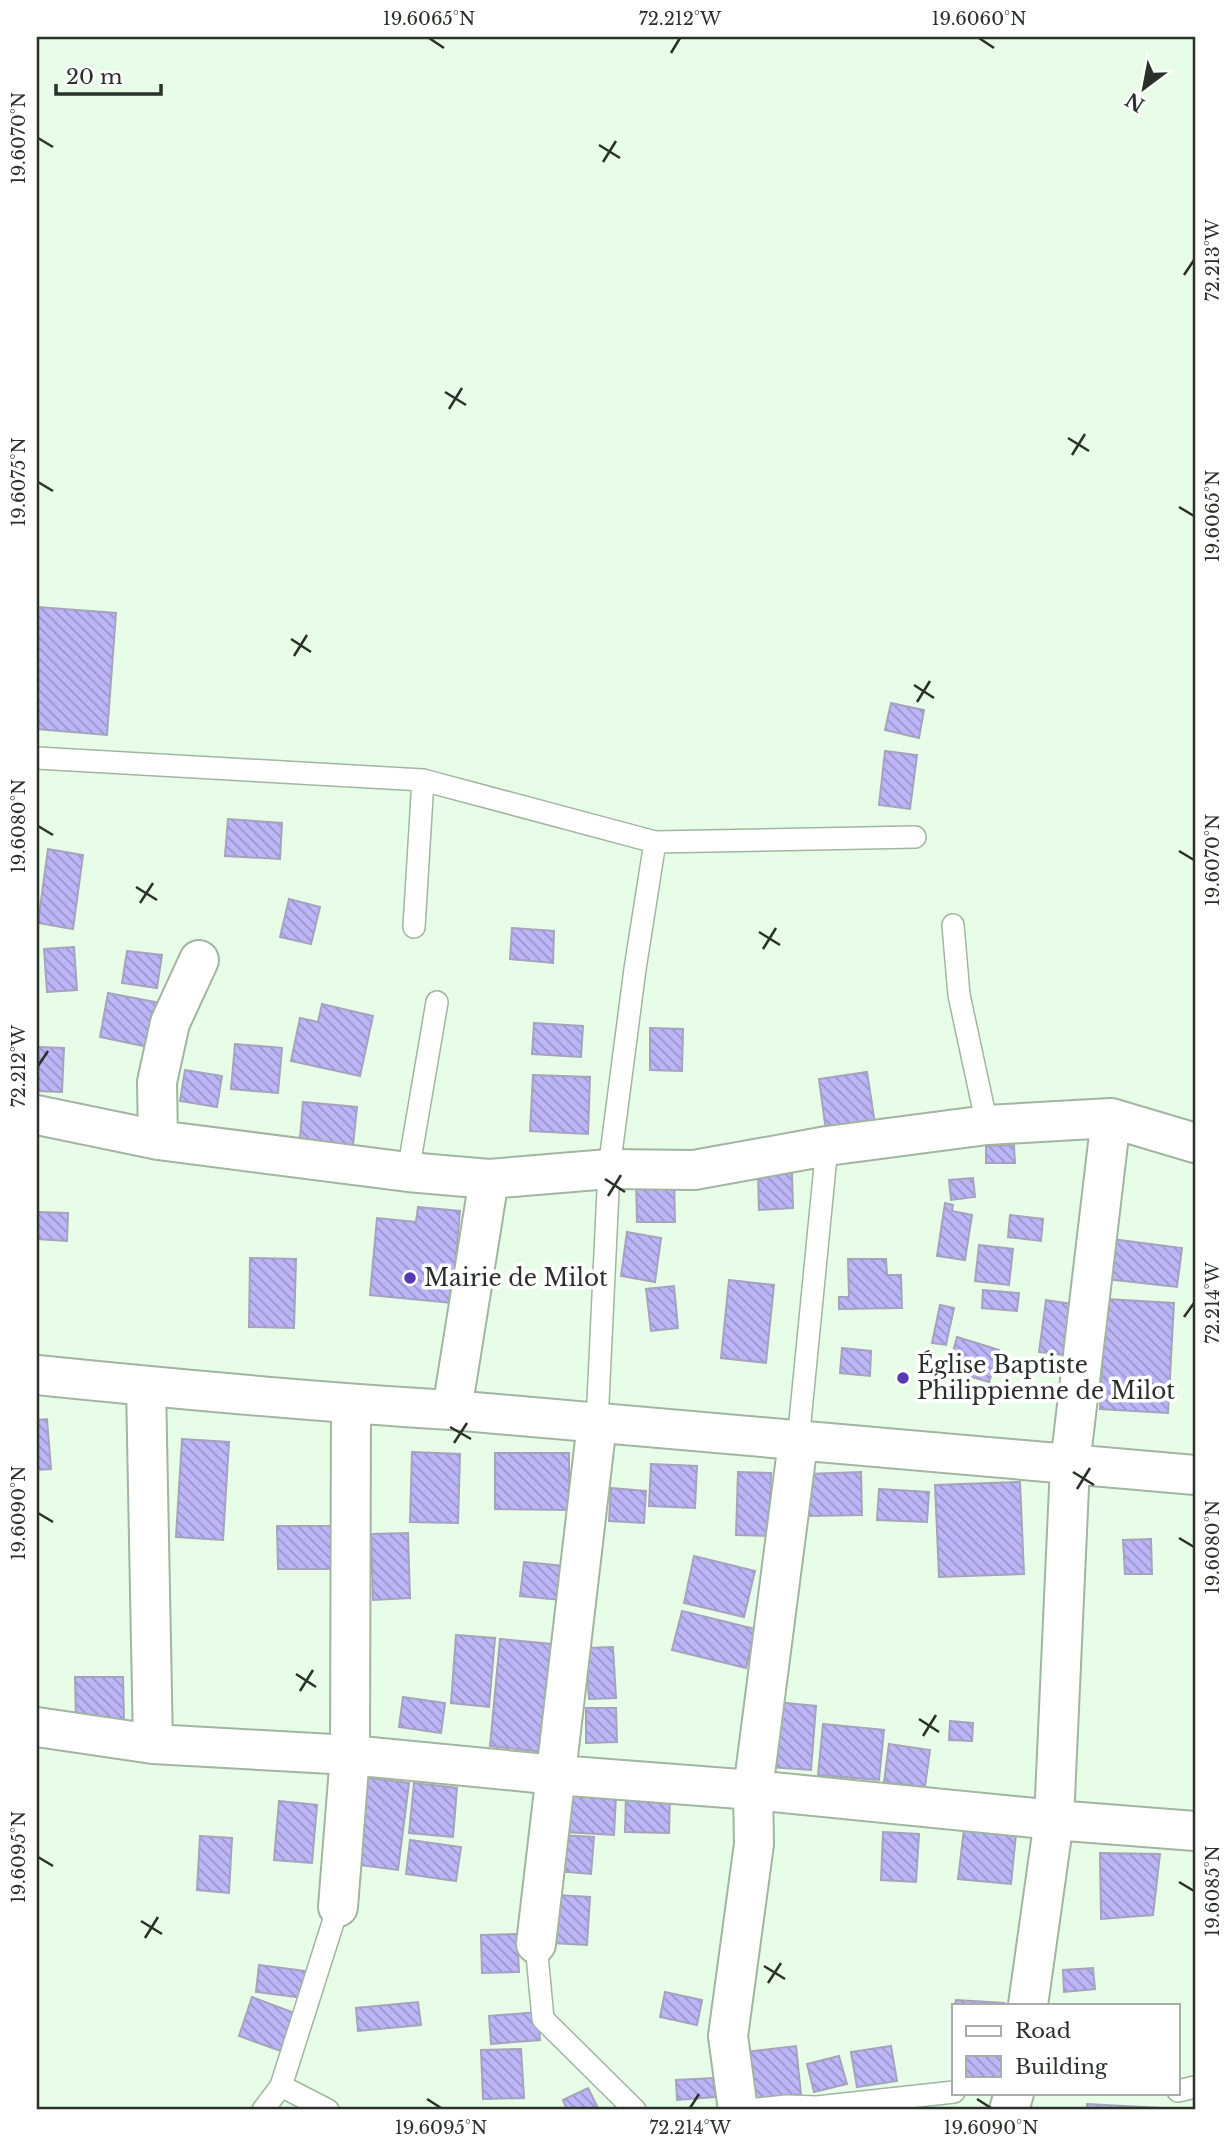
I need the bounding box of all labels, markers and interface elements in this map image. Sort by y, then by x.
text: 19.6065°N [383,8,475,30]
text: 72.212°W [639,8,722,30]
text: 19.6060°N [932,8,1027,30]
scale bar [56,52,161,96]
north arrow [1110,52,1180,122]
text: 20 m [66,64,123,90]
text: N [1121,87,1149,116]
text: 19.6070°N [8,92,30,184]
text: 72.213°W [1202,218,1224,301]
text: 19.6075°N [8,437,30,527]
text: 19.6065°N [1202,470,1224,562]
text: 19.6080°N [8,779,30,873]
text: 19.6070°N [1202,814,1224,906]
text: 72.212°W [8,1024,30,1107]
text: 72.214°W [1202,1261,1224,1344]
place label: Mairie de Milot [424,1264,608,1292]
marker: Mairie de Milot [402,1270,418,1286]
place label: Église Baptiste Philippienne de Milot [917,1350,1175,1405]
marker: Église Baptiste Philippienne de Milot [895,1370,911,1386]
text: 19.6090°N [8,1466,30,1561]
text: 19.6080°N [1202,1500,1224,1594]
text: 19.6095°N [8,1811,30,1903]
text: 19.6085°N [1202,1845,1224,1937]
legend [952,2004,1180,2094]
text: Road [1015,2018,1071,2044]
text: Building [1015,2054,1108,2080]
text: 19.6095°N [395,2117,487,2139]
text: 72.214°W [649,2117,732,2139]
text: 19.6090°N [944,2117,1039,2139]

